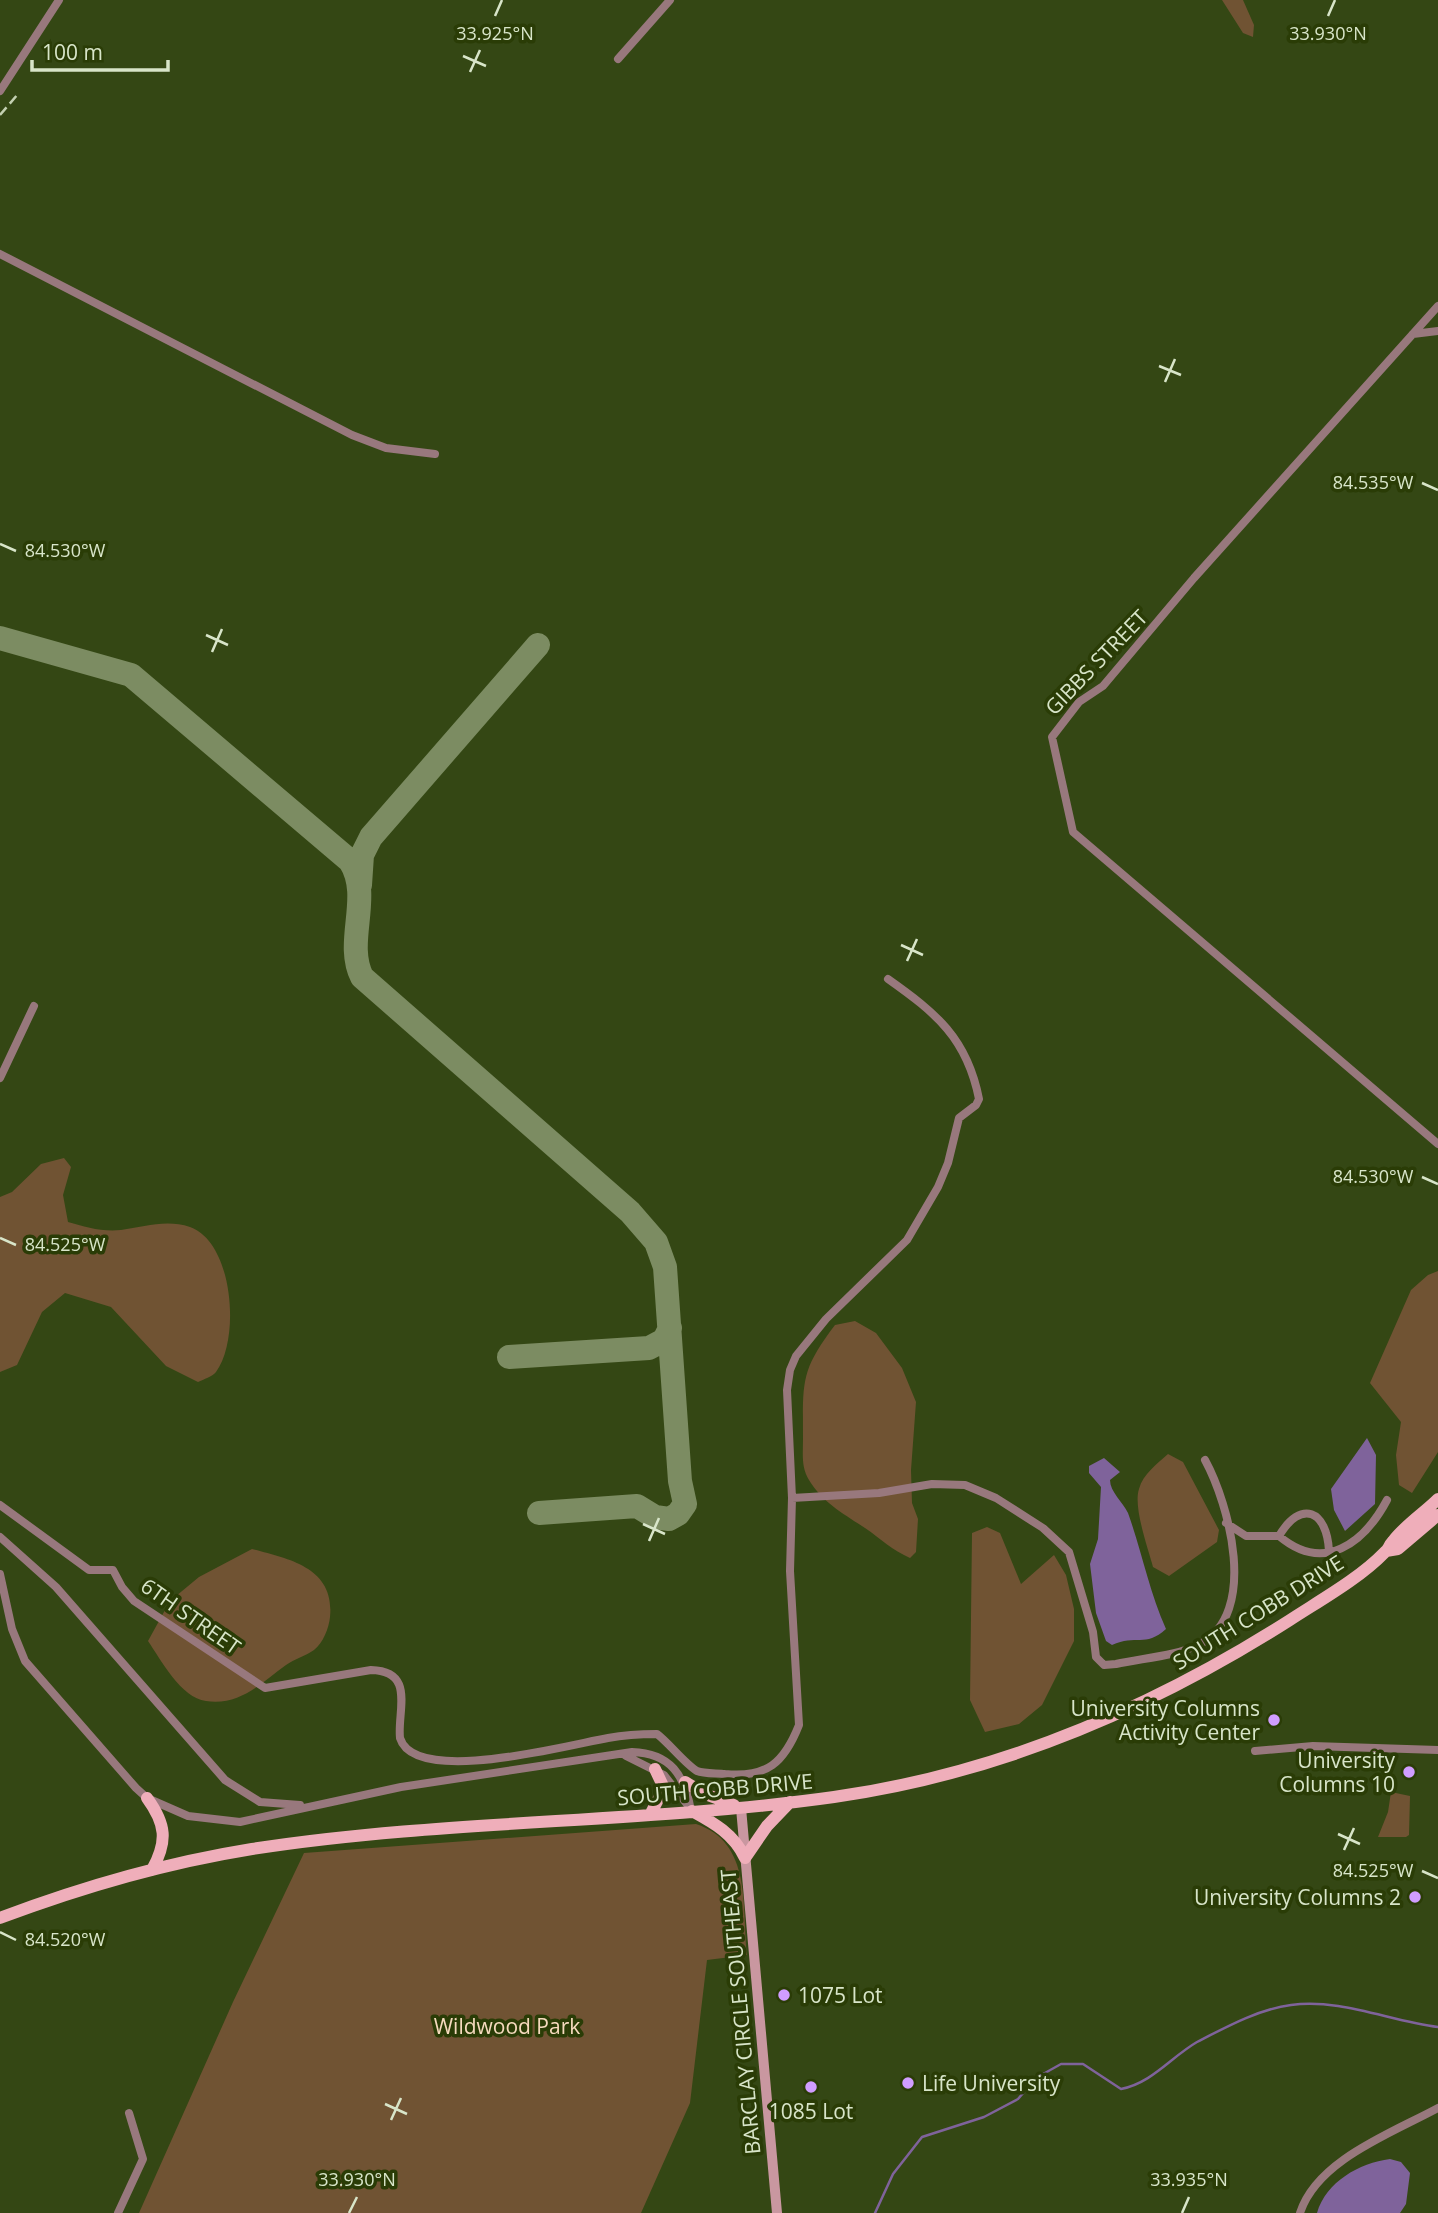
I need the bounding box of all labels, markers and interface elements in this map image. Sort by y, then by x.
text: 33.925°N [456,21,534,45]
text: 33.930°N [1289,21,1367,45]
scale bar [32,28,168,72]
text: 100 m [42,38,103,66]
text: 84.535°W [1333,470,1414,494]
text: 84.530°W [25,538,106,562]
street label: GIBBS STREET [1039,603,1154,721]
text: 84.530°W [1333,1164,1414,1188]
text: 84.525°W [25,1232,106,1256]
street label: SOUTH COBB DRIVE [1167,1548,1349,1676]
street label: 6TH STREET [136,1571,247,1661]
place label: University Columns Activity Center [1071,1694,1260,1746]
marker: University Columns Activity Center [1266,1712,1282,1728]
place label: University Columns 10 [1279,1746,1395,1798]
marker: University Columns 10 [1401,1764,1417,1780]
street label: SOUTH COBB DRIVE [616,1767,814,1811]
text: 84.525°W [1333,1858,1414,1882]
street label: BARCLAY CIRCLE SOUTHEAST [714,1868,766,2156]
place label: University Columns 2 [1194,1883,1401,1911]
marker: University Columns 2 [1407,1889,1423,1905]
text: 84.520°W [25,1927,106,1951]
place label: 1075 Lot [798,1981,883,2009]
marker: 1075 Lot [776,1987,792,2003]
park label: Wildwood Park [434,2012,580,2040]
place label: Life University [922,2069,1061,2097]
marker: Life University [900,2075,916,2091]
marker: 1085 Lot [803,2079,819,2095]
place label: 1085 Lot [769,2097,853,2125]
text: 33.930°N [318,2167,396,2191]
text: 33.935°N [1150,2167,1228,2191]

